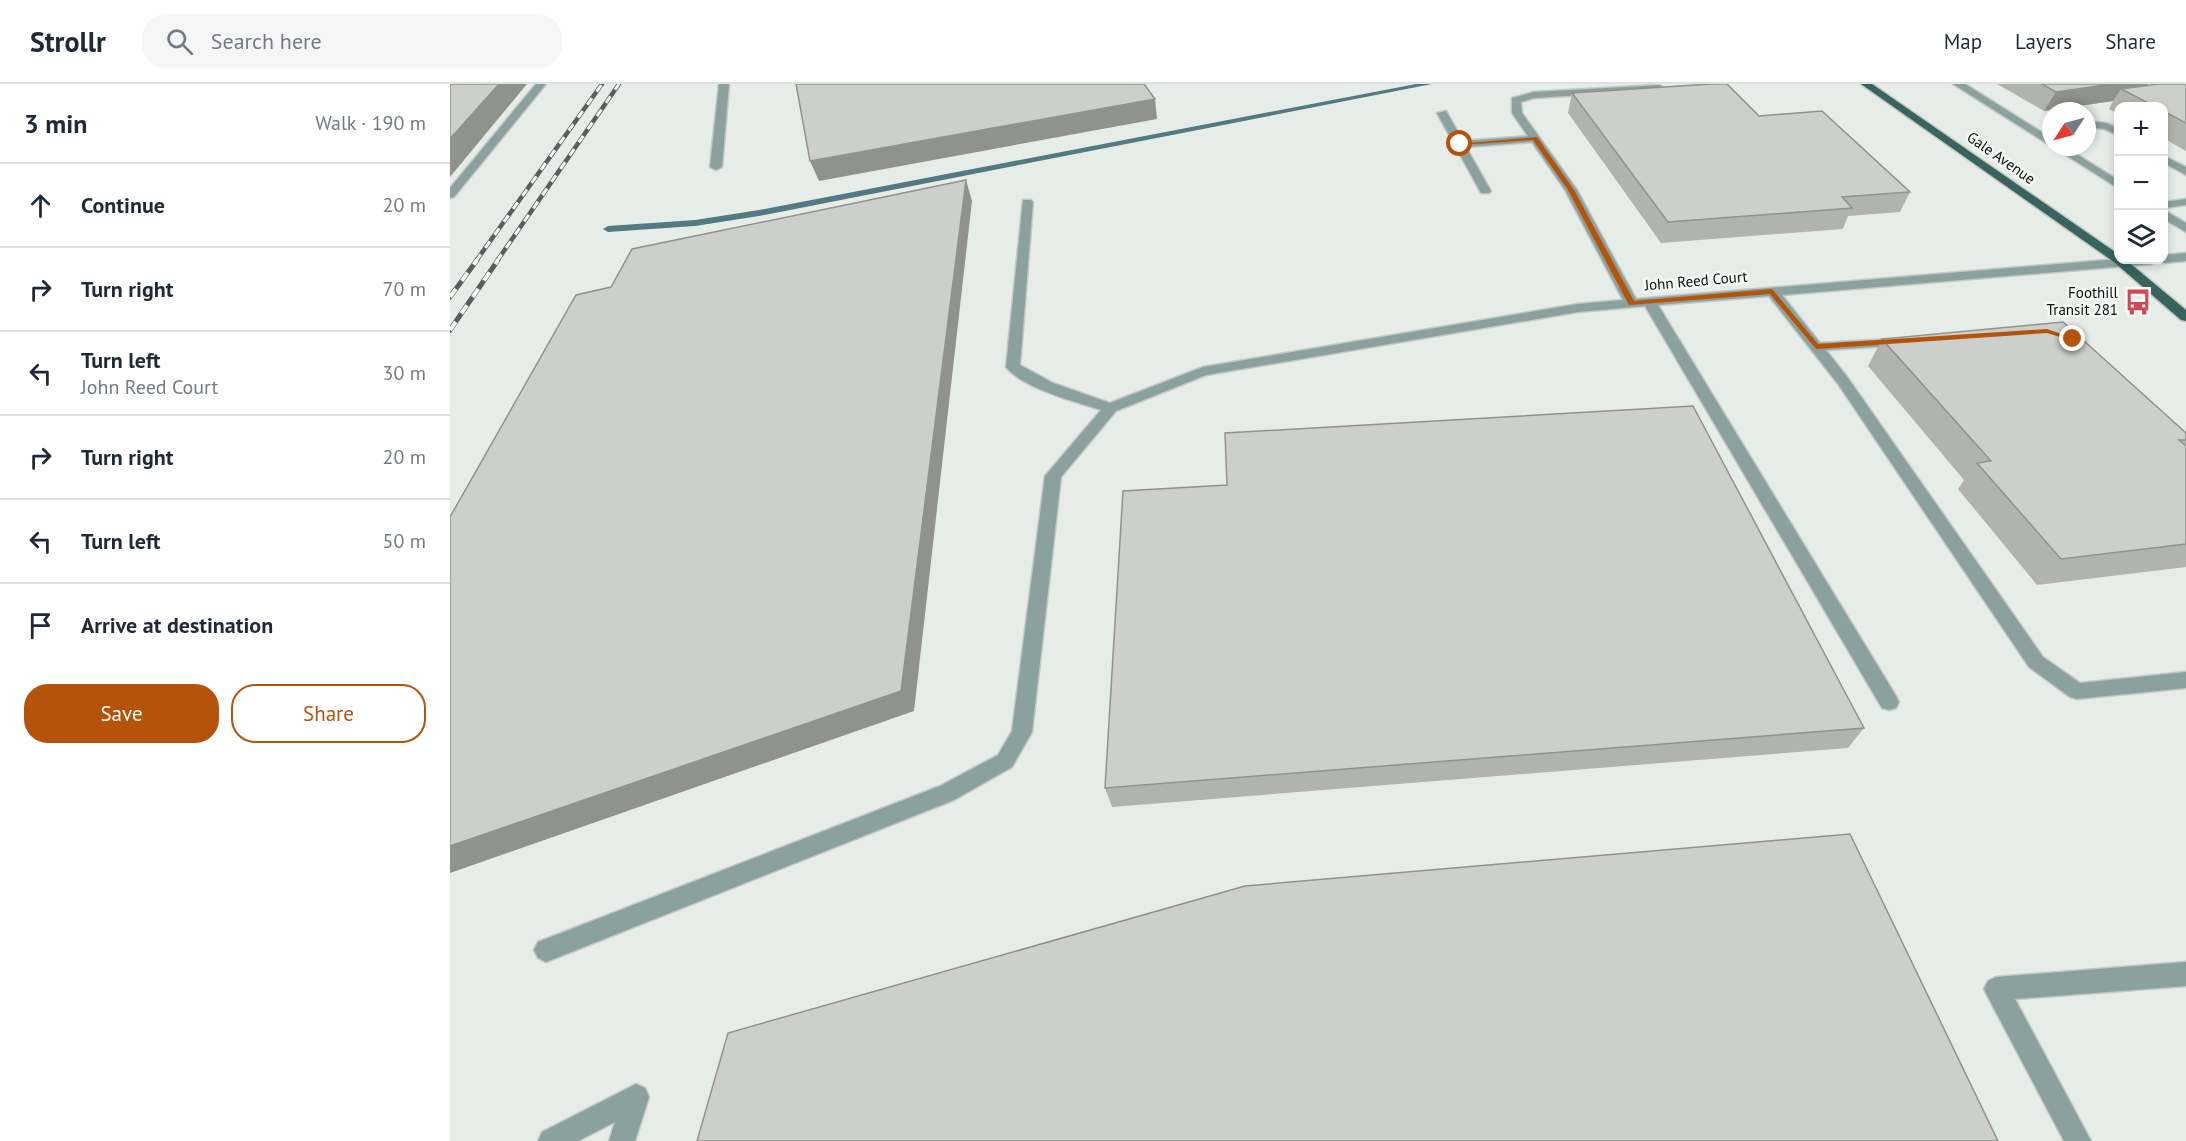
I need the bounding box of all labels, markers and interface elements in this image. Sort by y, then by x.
search box [142,14,562,68]
text: Strollr [30,23,106,60]
icon: search [163,25,196,58]
text: Search here [211,27,322,55]
text: Map [1944,28,1982,55]
text: Layers [2015,28,2072,55]
text: Share [2105,28,2156,55]
north arrow [2042,102,2096,156]
map controls [2114,102,2168,264]
button: + [2114,102,2168,156]
text: 3 min [24,107,87,140]
text: Walk · 190 m [315,110,426,136]
street label: Gale Avenue [1963,127,2039,188]
route start [1446,130,1472,156]
button: − [2114,156,2168,210]
icon: ahead [24,189,57,222]
text: Continue [81,191,165,219]
text: 20 m [383,192,426,218]
button: layers [2114,210,2168,264]
street label: John Reed Court [1643,267,1748,295]
icon: right [24,273,57,306]
text: Turn right [81,275,173,303]
text: 70 m [383,276,426,302]
place label: Foothill Transit 281 [2047,283,2119,319]
bus stop icon: Foothill Transit 281 [2123,287,2153,317]
route end [2059,325,2085,351]
text: Turn left [81,346,161,374]
icon: left [24,357,57,390]
text: 30 m [383,360,426,386]
text: John Reed Court [81,374,218,400]
icon: right [24,441,57,474]
text: Turn right [81,443,173,471]
text: 20 m [383,444,426,470]
icon: left [24,525,57,558]
text: Turn left [81,527,161,555]
text: 50 m [383,528,426,554]
icon: arrive [24,609,57,642]
text: Arrive at destination [81,611,273,639]
button: Save [24,684,219,743]
button: Share [231,684,426,743]

